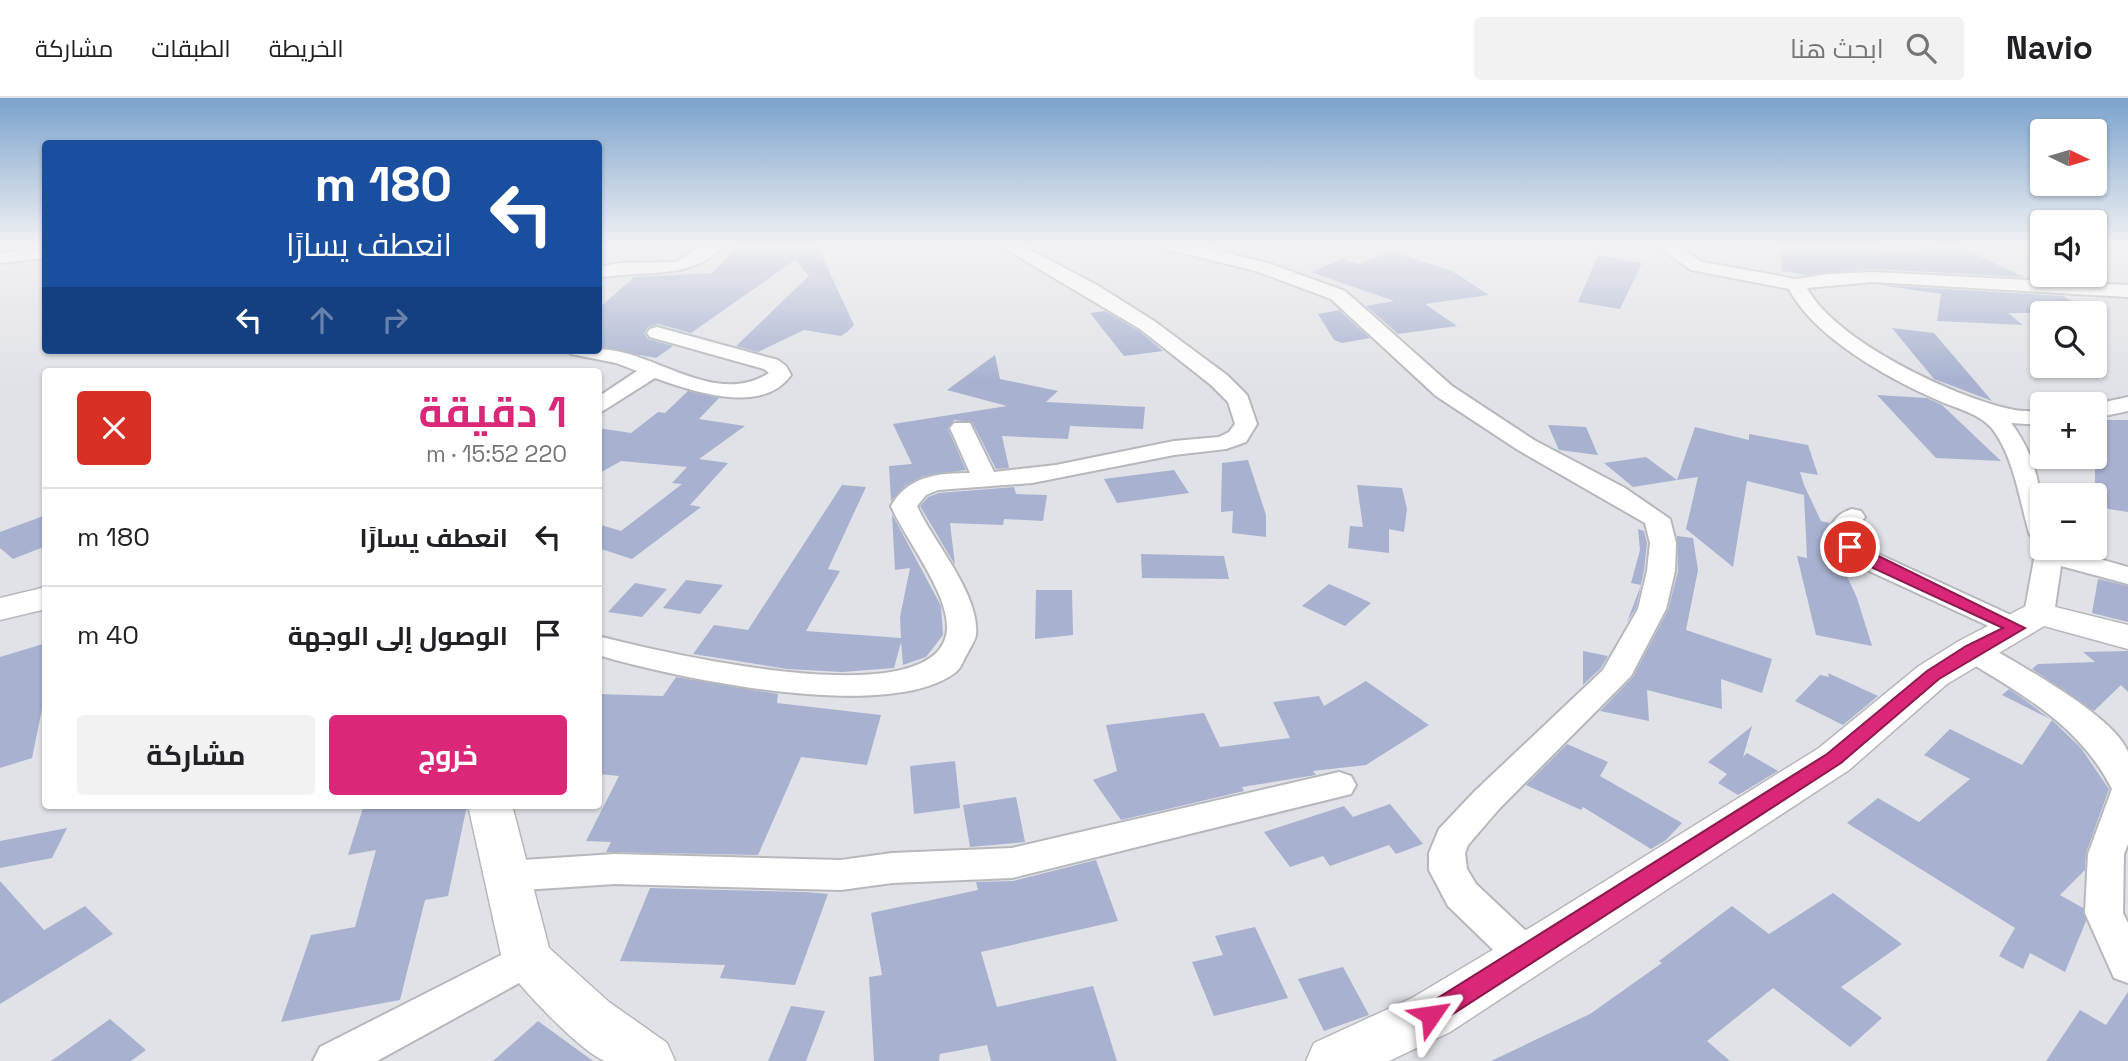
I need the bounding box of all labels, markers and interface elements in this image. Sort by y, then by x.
search box [1474,17,1964,80]
text: Navio [2006,27,2093,69]
icon: search [1902,29,1940,67]
text: ابحث هنا [1790,32,1884,66]
text: مشاركة [35,33,113,64]
text: الطبقات [151,33,231,64]
text: الخريطة [269,33,344,64]
north arrow [2030,119,2107,196]
map controls [2030,119,2107,560]
text: 180 m [314,153,452,215]
icon: left [476,168,567,259]
button: sound [2030,210,2107,287]
text: انعطف يسارًا [286,225,452,265]
icon: left [230,301,268,339]
icon: ahead [303,301,341,339]
icon: right [376,301,414,339]
button: search [2030,301,2107,378]
text: 1 دقيقة [419,386,567,439]
button: close [77,391,151,465]
button: + [2030,392,2107,469]
text: 220 m · 15:52 [426,439,567,469]
button: − [2030,483,2107,560]
pin [1820,517,1880,577]
icon: left [529,518,567,556]
text: 180 m [77,520,150,554]
text: انعطف يسارًا [360,521,508,555]
icon: arrive [1831,528,1869,566]
icon: arrive [529,616,567,654]
text: 40 m [77,618,139,652]
text: الوصول إلى الوجهة [288,619,508,653]
button: مشاركة [77,715,315,795]
button: خروج [329,715,567,795]
position arrow [1394,978,1468,1052]

